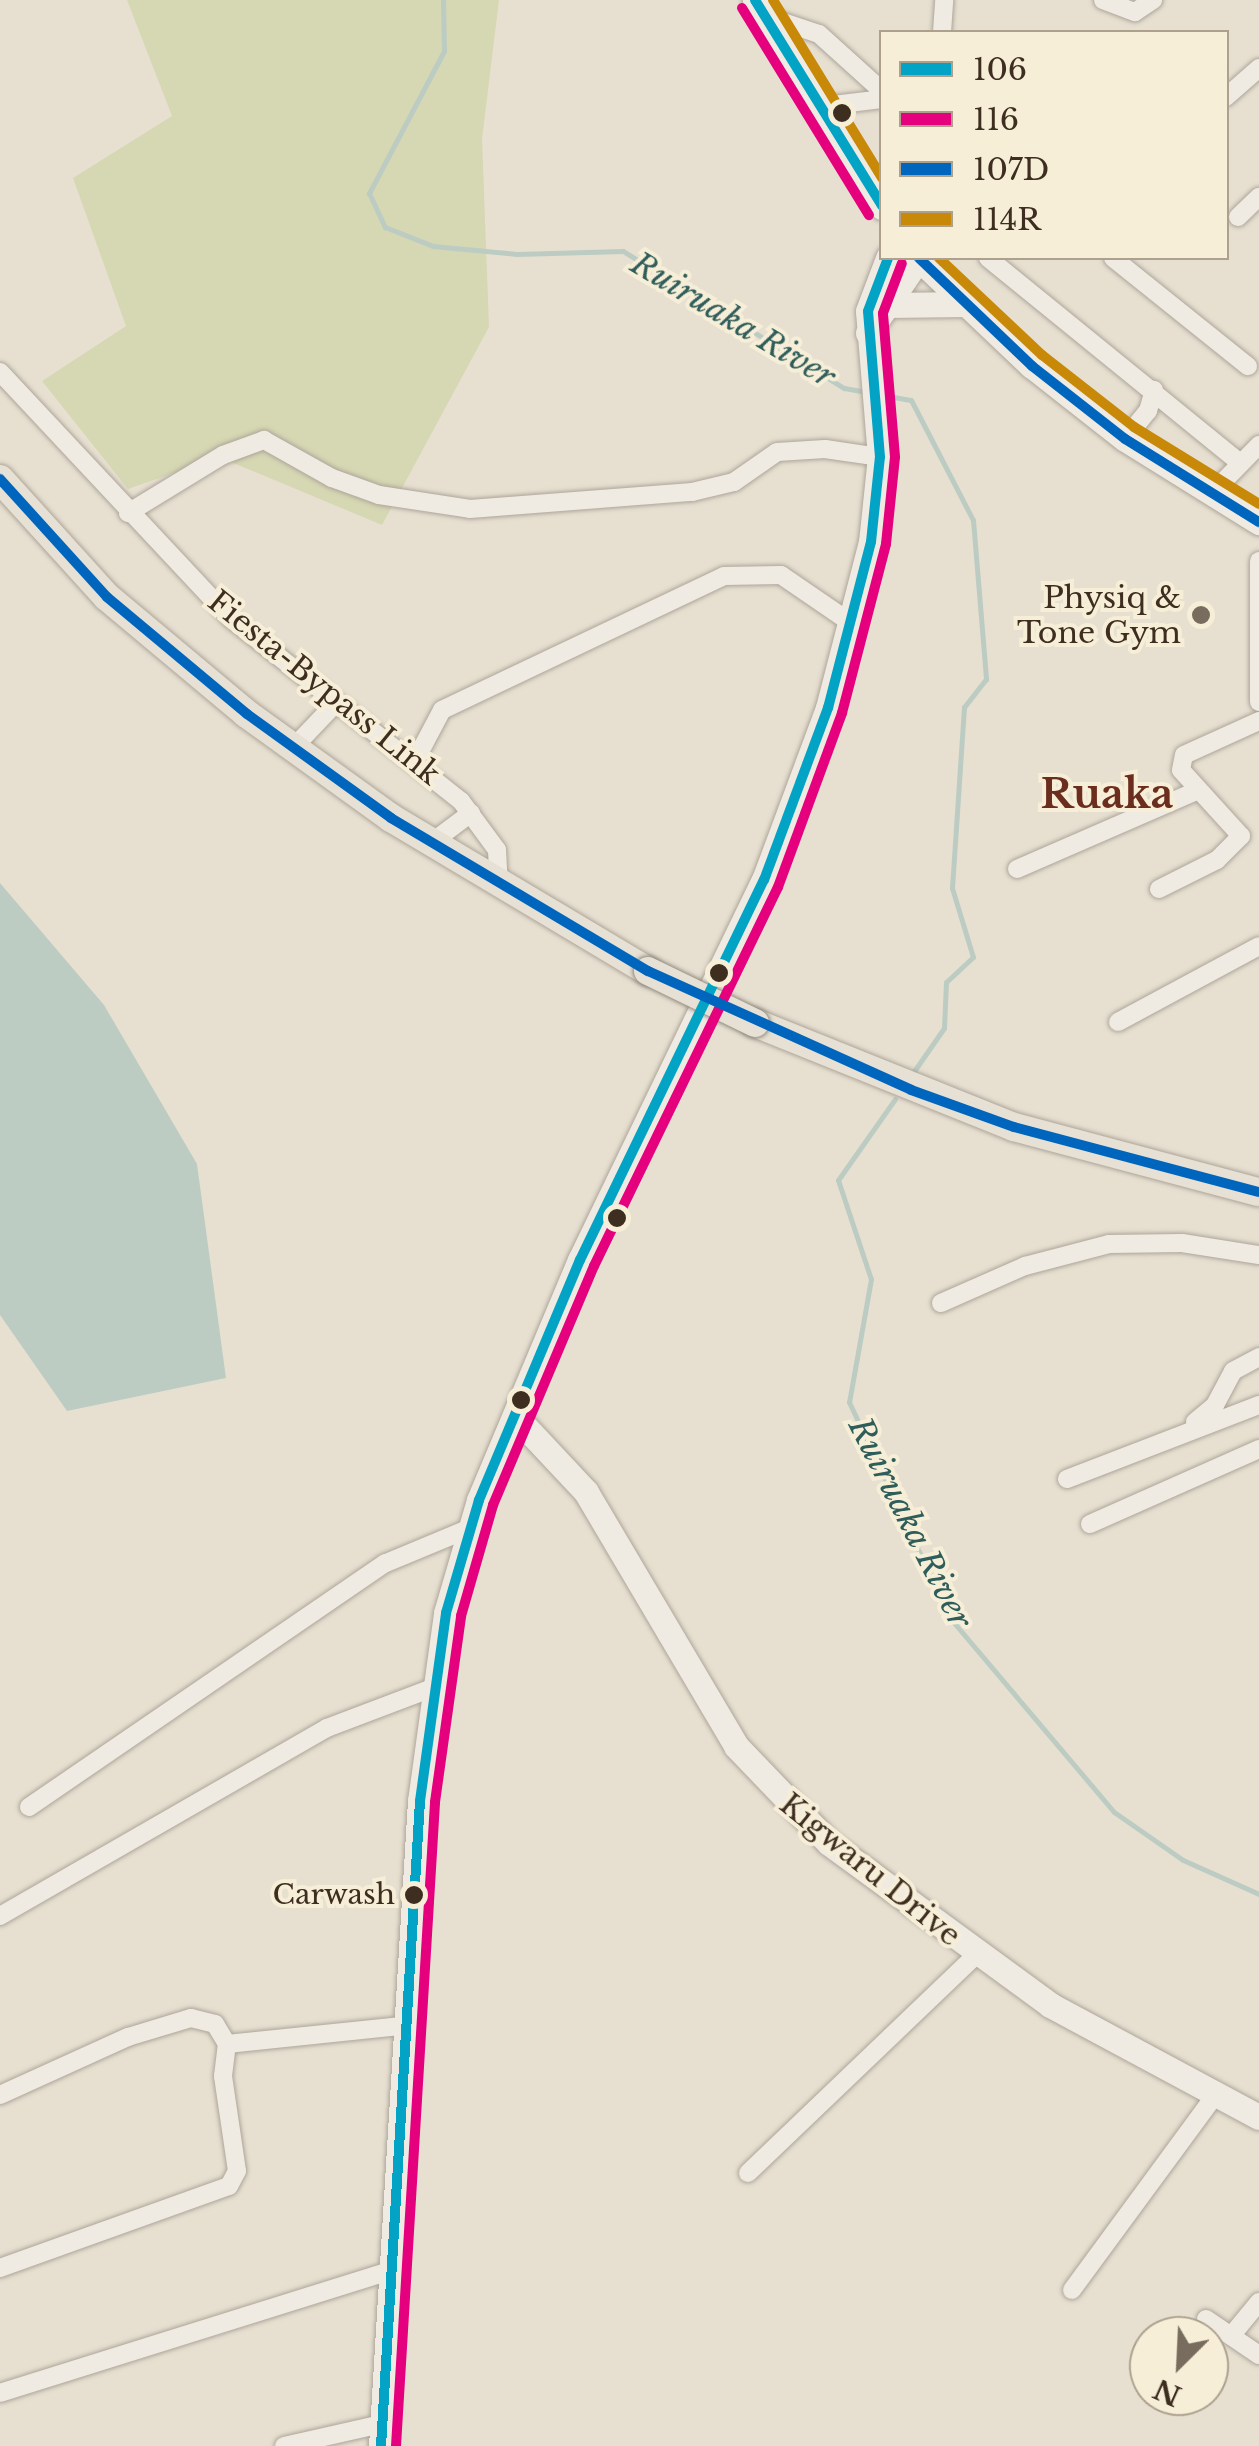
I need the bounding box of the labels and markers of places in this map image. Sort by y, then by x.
unlabelled marker [832,103,852,123]
place label: Physiq & Tone Gym [1017,580,1181,650]
marker: Physiq & Tone Gym [1190,604,1212,626]
unlabelled marker [709,963,729,983]
unlabelled marker [607,1208,627,1228]
unlabelled marker [511,1390,531,1410]
place label: Carwash [273,1878,395,1912]
marker: Carwash [404,1885,424,1905]

